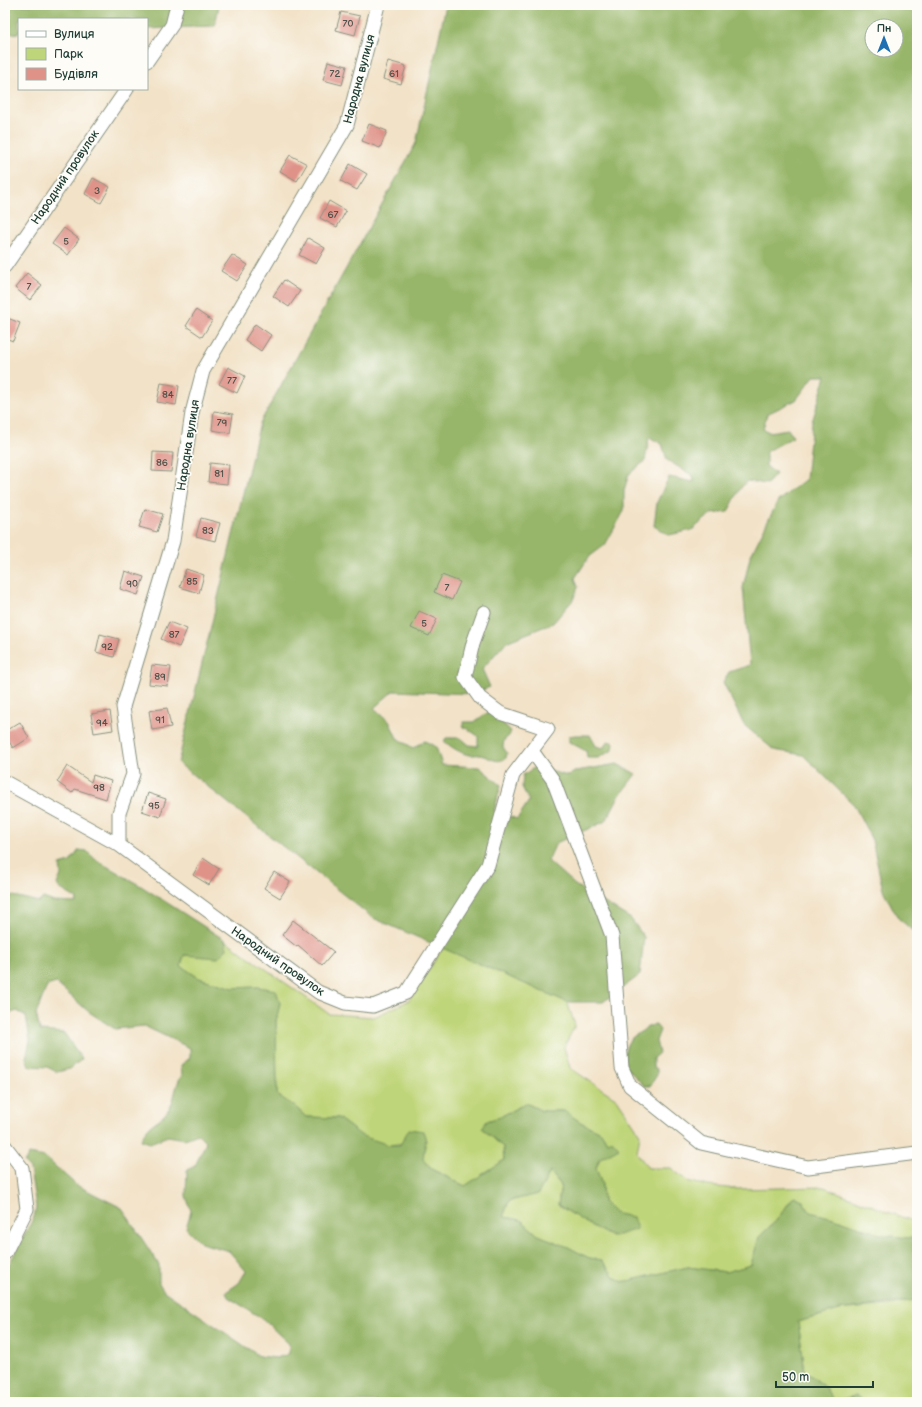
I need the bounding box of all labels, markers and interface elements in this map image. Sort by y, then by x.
legend [18,18,148,90]
house number: 70 [343,18,354,30]
north arrow [864,18,904,58]
text: Пн [877,22,891,35]
text: Вулиця [54,27,95,42]
street label: Народна вулиця [340,32,379,126]
text: Парк [54,47,84,62]
text: Будівля [54,67,98,82]
house number: 72 [330,68,341,80]
house number: 61 [389,68,399,80]
street label: Народний провулок [28,127,103,227]
house number: 3 [94,185,100,197]
house number: 67 [327,209,339,221]
house number: 5 [63,236,69,248]
house number: 7 [27,281,32,293]
house number: 77 [227,375,237,387]
house number: 84 [162,389,174,401]
street label: Народна вулиця [174,398,203,492]
house number: 79 [217,417,228,429]
house number: 86 [156,457,168,469]
house number: 81 [214,468,224,480]
house number: 83 [202,525,214,537]
house number: 85 [186,576,198,588]
house number: 90 [126,578,138,590]
house number: 7 [445,582,450,594]
house number: 5 [421,618,427,630]
house number: 87 [169,629,179,641]
house number: 92 [101,641,113,653]
house number: 89 [154,671,166,683]
house number: 91 [155,714,165,726]
house number: 94 [96,717,108,729]
house number: 98 [93,782,105,794]
house number: 95 [148,800,160,812]
street label: Народний провулок [228,923,328,1000]
scale bar [776,1363,873,1389]
text: 50 m [782,1370,809,1385]

